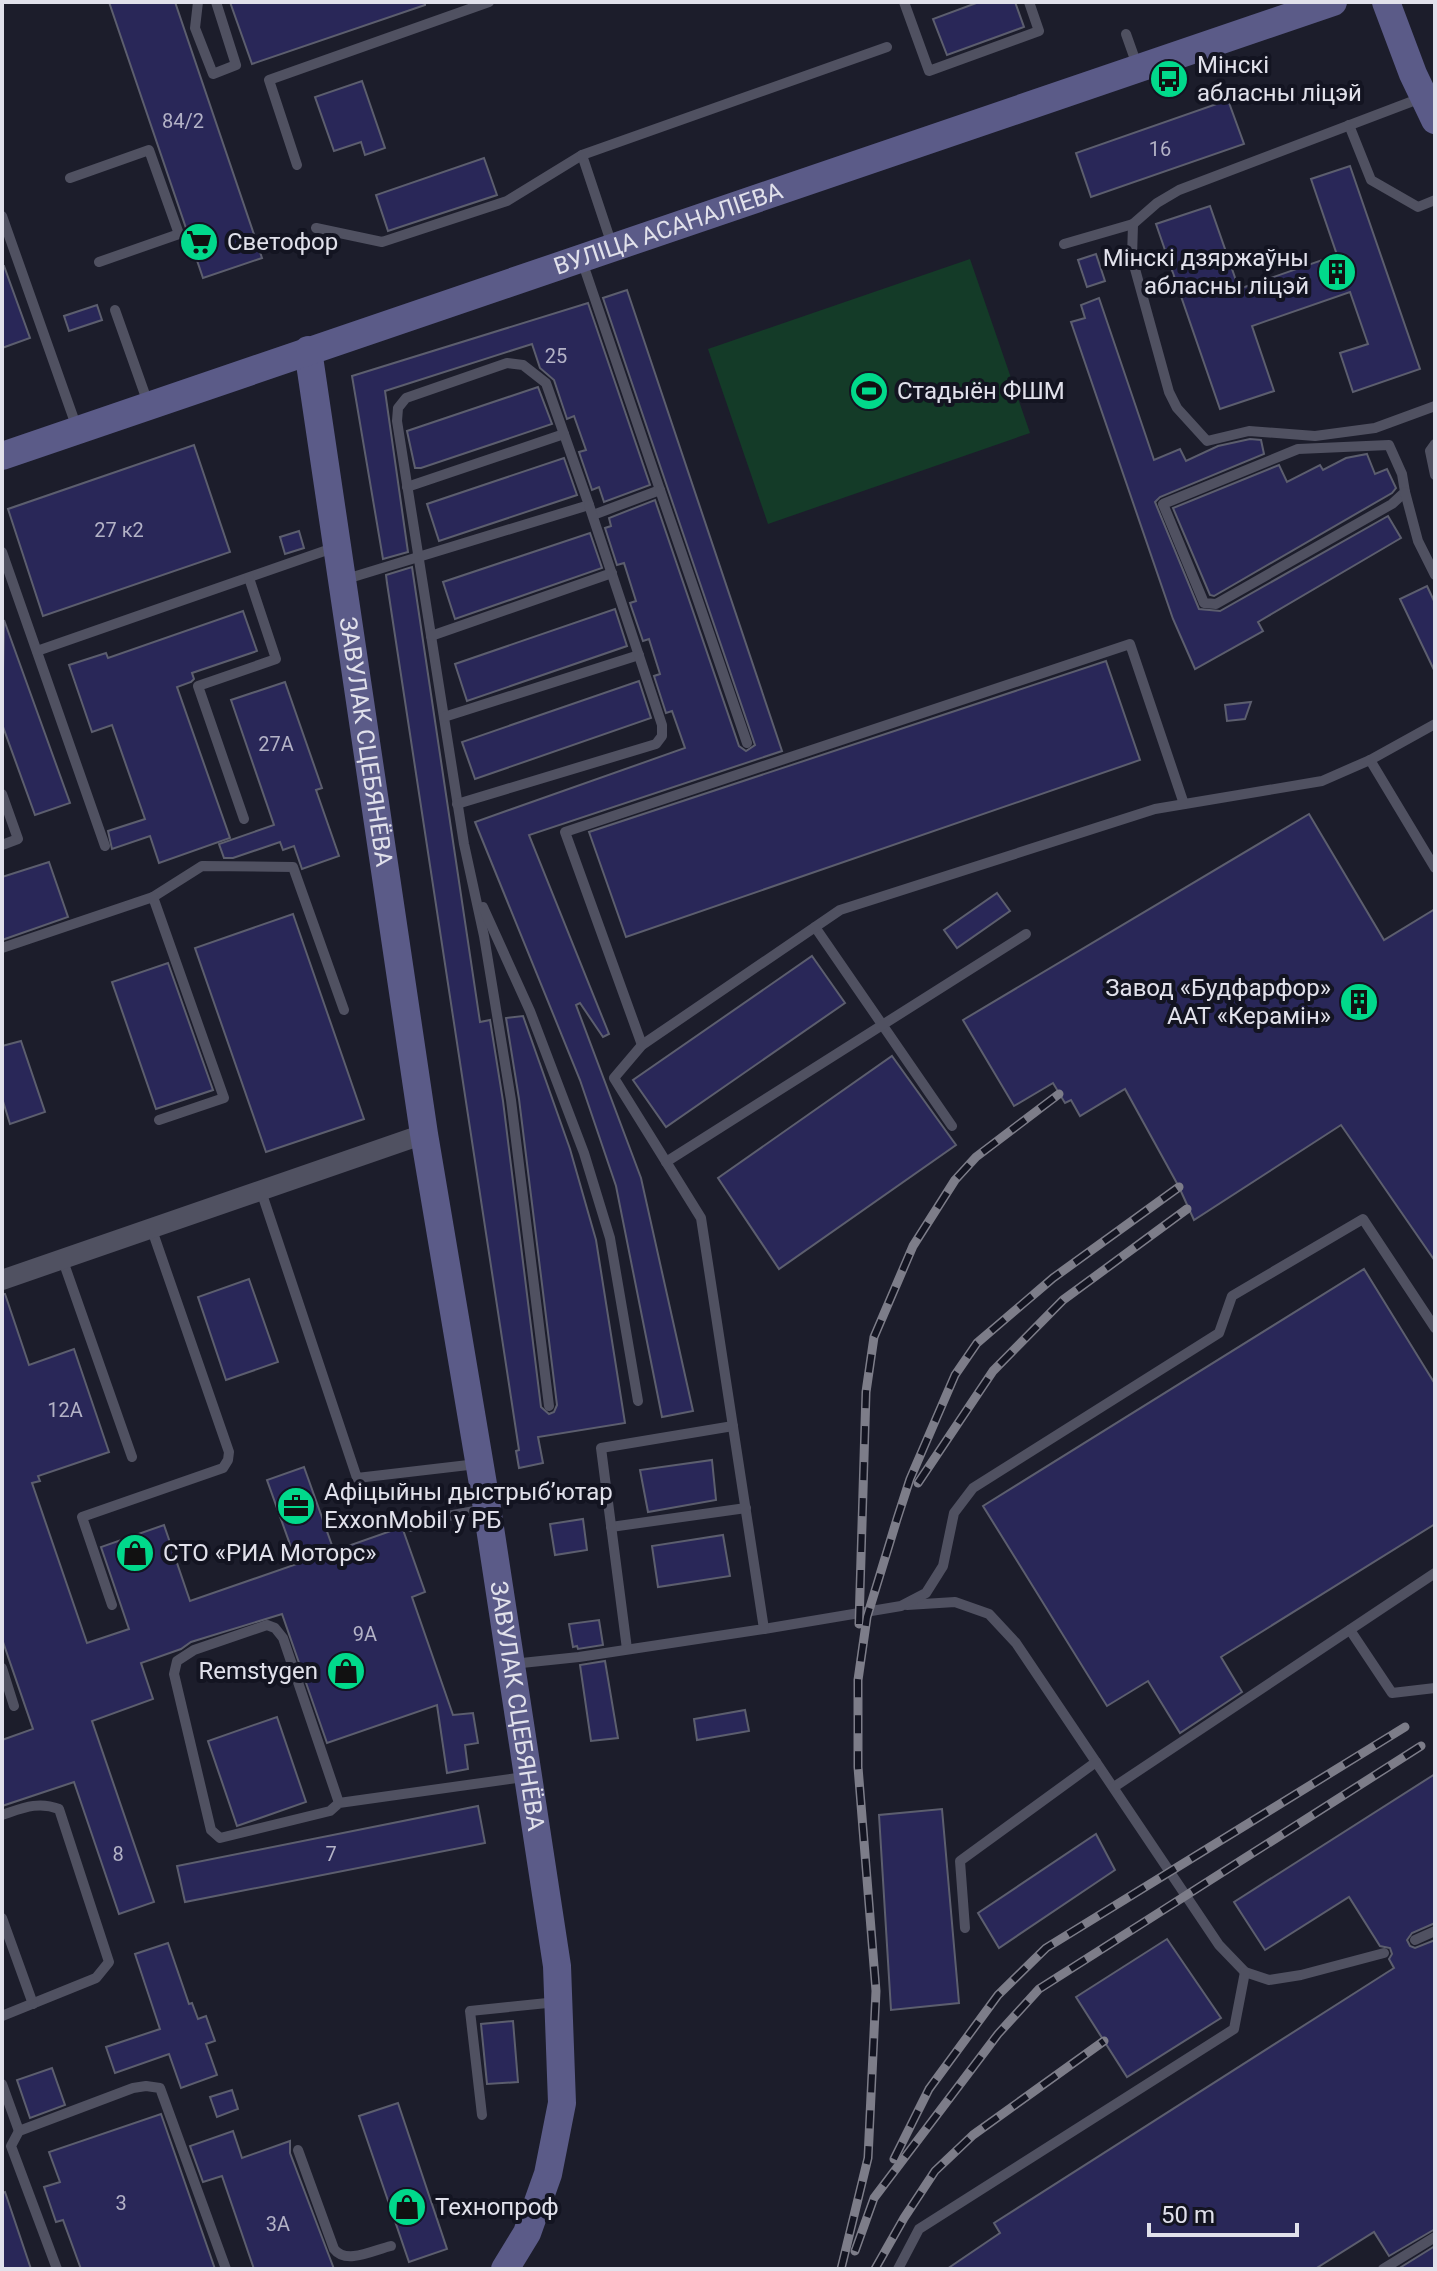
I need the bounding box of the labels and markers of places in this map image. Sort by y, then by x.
place label: Мінскі абласны ліцэй [1197,51,1362,107]
bus stop icon: Мінскі абласны ліцэй [1148,58,1190,100]
supermarket icon: Светофор [178,221,220,263]
place label: Светофор [227,228,338,256]
place label: Мінскі дзяржаўны абласны ліцэй [1103,244,1309,300]
building icon: Мінскі дзяржаўны абласны ліцэй [1316,251,1358,293]
sports icon: Стадыён ФШМ [848,370,890,412]
place label: Стадыён ФШМ [897,377,1065,405]
place label: Завод «Будфарфор» ААТ «Керамін» [1105,974,1331,1030]
building icon: Завод «Будфарфор» ААТ «Керамін» [1338,981,1380,1023]
place label: Афіцыйны дыстрыбʼютар ExxonMobil у РБ [324,1478,613,1534]
office icon: Афіцыйны дыстрыбʼютар ExxonMobil у РБ [275,1485,317,1527]
shop icon: СТО «РИА Моторс» [114,1532,156,1574]
place label: СТО «РИА Моторс» [163,1539,377,1567]
shop icon: Remstygen [325,1650,367,1692]
place label: Remstygen [199,1657,318,1685]
shop icon: Технопроф [386,2186,428,2228]
place label: Технопроф [435,2193,559,2221]

